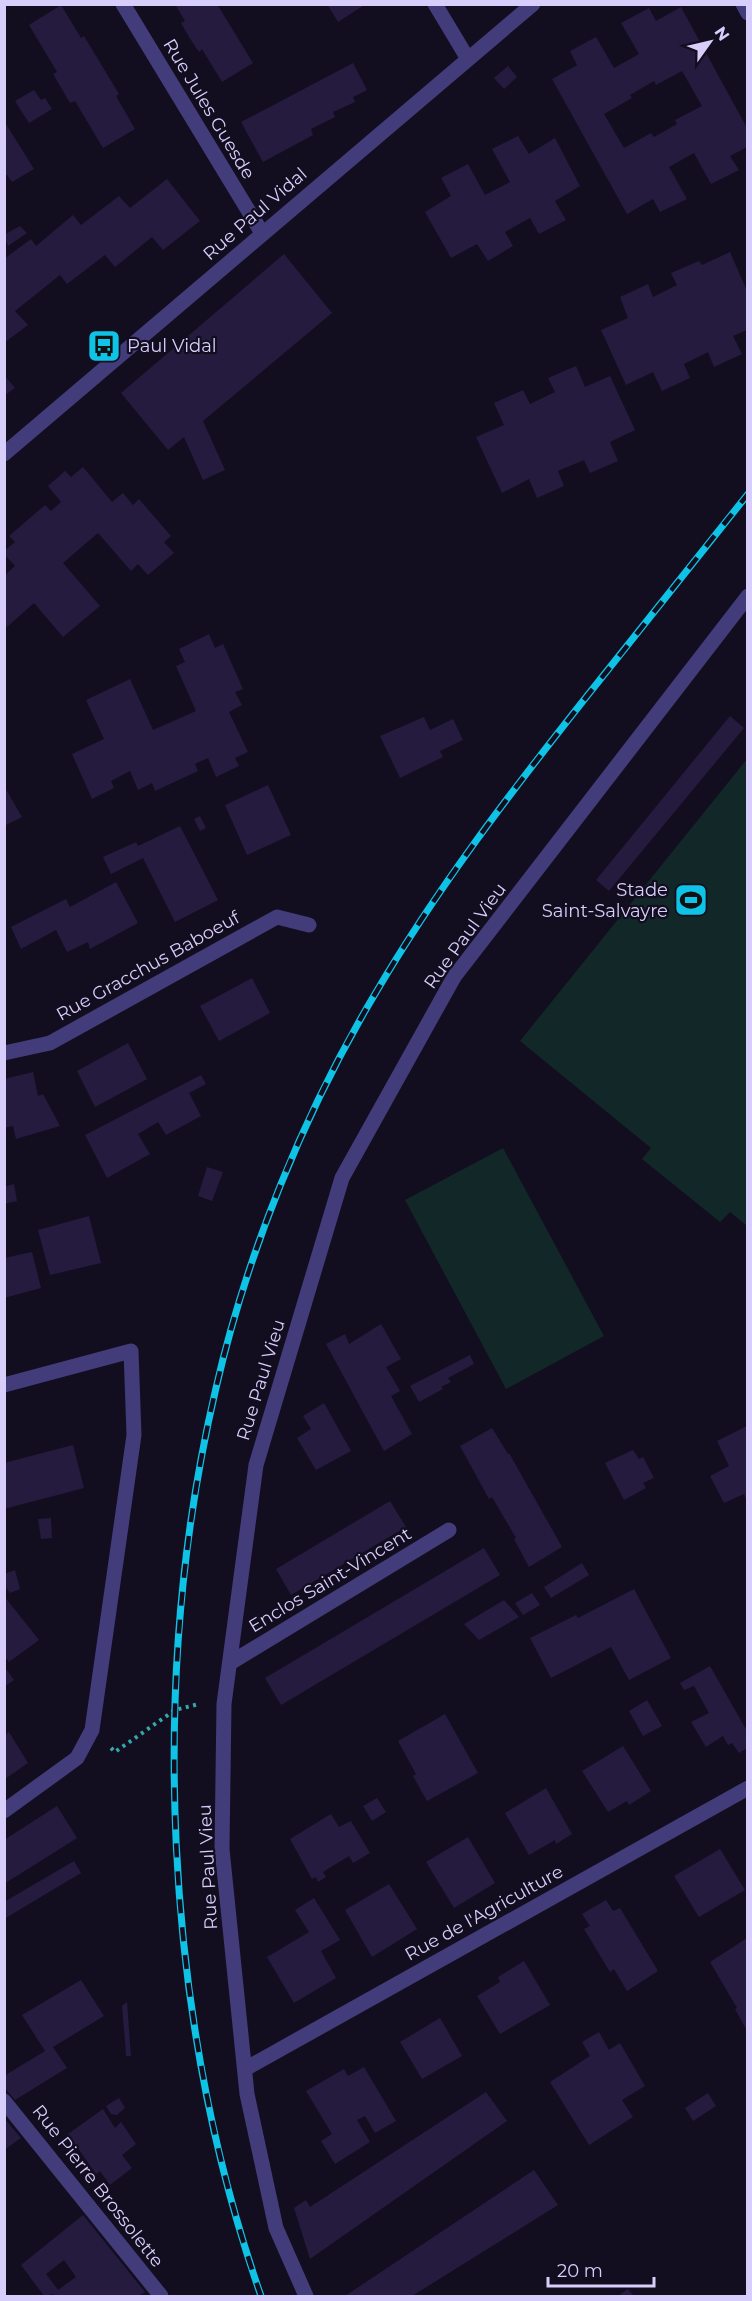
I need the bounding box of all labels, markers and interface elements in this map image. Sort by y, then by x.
north arrow [680,12,740,72]
text: N [711,23,734,45]
street label: Rue Jules Guesde [158,35,260,183]
street label: Rue Paul Vidal [199,163,311,265]
bus stop icon: Paul Vidal [86,328,122,364]
place label: Paul Vidal [127,335,217,357]
street label: Rue Paul Vieu [419,879,511,993]
place label: Stade Saint-Salvayre [542,879,668,922]
sports icon: Stade Saint-Salvayre [673,882,709,918]
street label: Rue Gracchus Baboeuf [52,906,244,1026]
street label: Rue Paul Vieu [232,1317,290,1443]
street label: Enclos Saint-Vincent [245,1523,415,1637]
street label: Rue Paul Vieu [194,1804,222,1930]
street label: Rue de l'Agriculture [401,1860,567,1966]
street label: Rue Pierre Brossolette [28,2100,168,2272]
scale bar [548,2250,654,2288]
text: 20 m [557,2260,603,2282]

